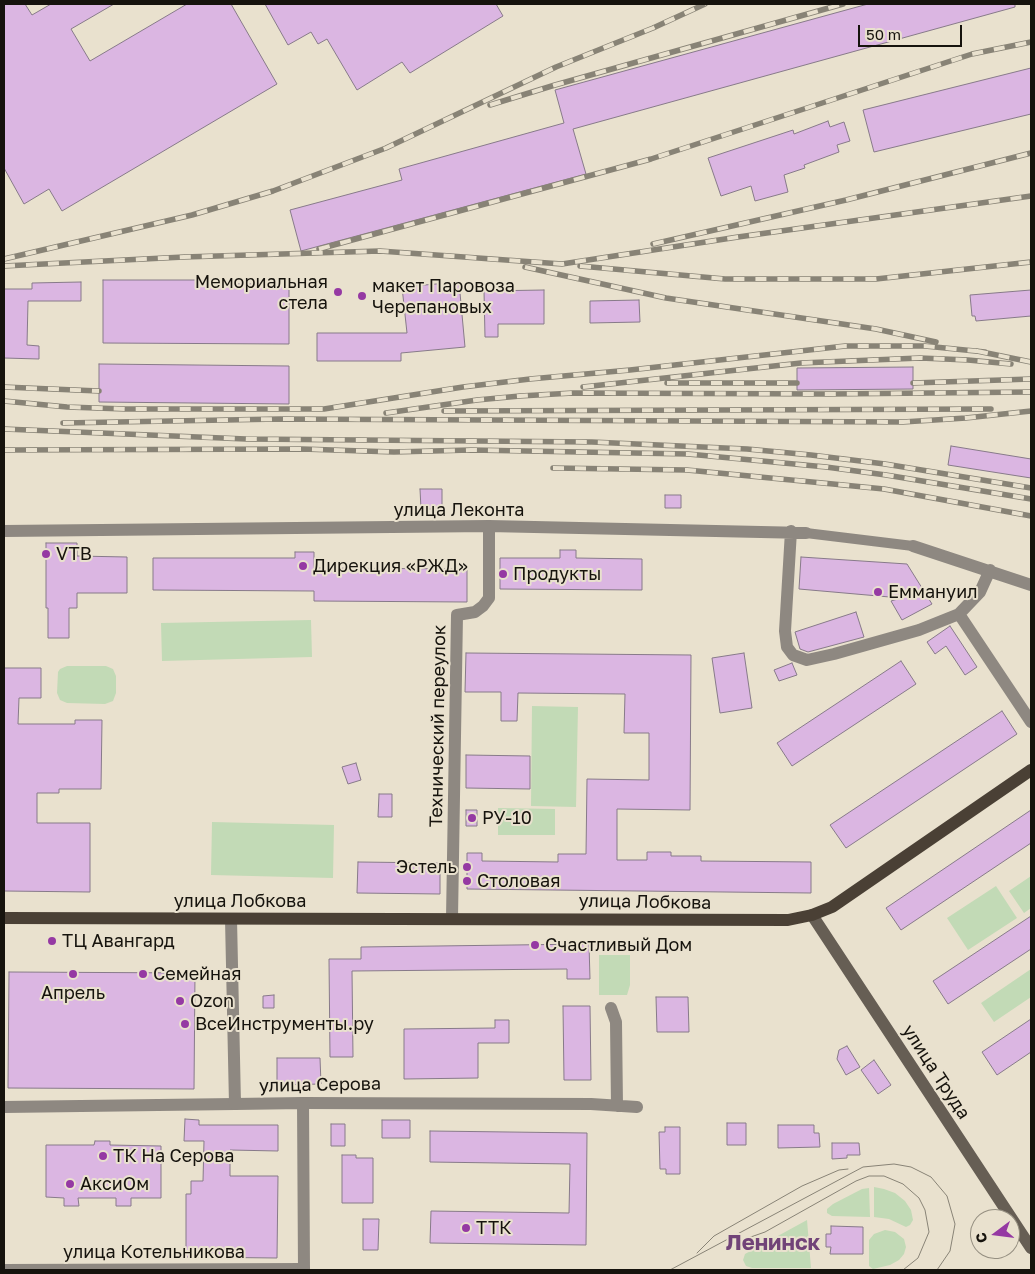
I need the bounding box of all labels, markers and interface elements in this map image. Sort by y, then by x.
scale bar [860,15,964,47]
text: 50 m [866,25,901,43]
place label: Мемориальная стела [195,271,328,314]
place label: макет Паровоза Черепановых [372,275,515,318]
marker: Мемориальная стела [332,286,344,298]
marker: макет Паровоза Черепановых [356,290,368,302]
street label: улица Леконта [394,499,524,521]
place label: VTB [56,543,92,565]
marker: VTB [40,548,52,560]
place label: Дирекция «РЖД» [313,555,468,577]
marker: Дирекция «РЖД» [297,560,309,572]
place label: Продукты [513,563,601,585]
marker: Продукты [497,568,509,580]
place label: Еммануил [888,581,978,603]
marker: Еммануил [872,586,884,598]
street label: Технический переулок [425,625,451,827]
place label: РУ-10 [482,807,532,829]
marker: РУ-10 [466,812,478,824]
place label: Эстель [396,856,457,878]
marker: Эстель [461,861,473,873]
place label: Столовая [477,870,560,892]
marker: Столовая [461,875,473,887]
street label: улица Лобкова [174,890,306,912]
street label: улица Лобкова [578,890,712,914]
place label: ТЦ Авангард [62,930,175,952]
place label: Счастливый Дом [545,934,692,956]
marker: ТЦ Авангард [46,935,58,947]
marker: Счастливый Дом [529,939,541,951]
place label: Семейная [153,963,241,985]
marker: Апрель [67,968,79,980]
marker: Семейная [137,968,149,980]
place label: Апрель [41,982,105,1004]
place label: Ozon [190,990,234,1012]
marker: Ozon [174,995,186,1007]
place label: ВсеИнструменты.ру [195,1013,374,1035]
marker: ВсеИнструменты.ру [179,1018,191,1030]
street label: улица Труда [897,1021,975,1123]
street label: улица Серова [259,1073,381,1097]
place label: ТК На Серова [113,1145,234,1167]
marker: ТК На Серова [97,1150,109,1162]
place label: АксиОм [80,1173,149,1195]
marker: АксиОм [64,1178,76,1190]
north arrow [970,1209,1020,1259]
place label: ТТК [476,1217,512,1239]
marker: ТТК [460,1222,472,1234]
district label: Ленинск [726,1230,820,1256]
text: С [971,1231,990,1245]
street label: улица Котельникова [63,1241,245,1263]

